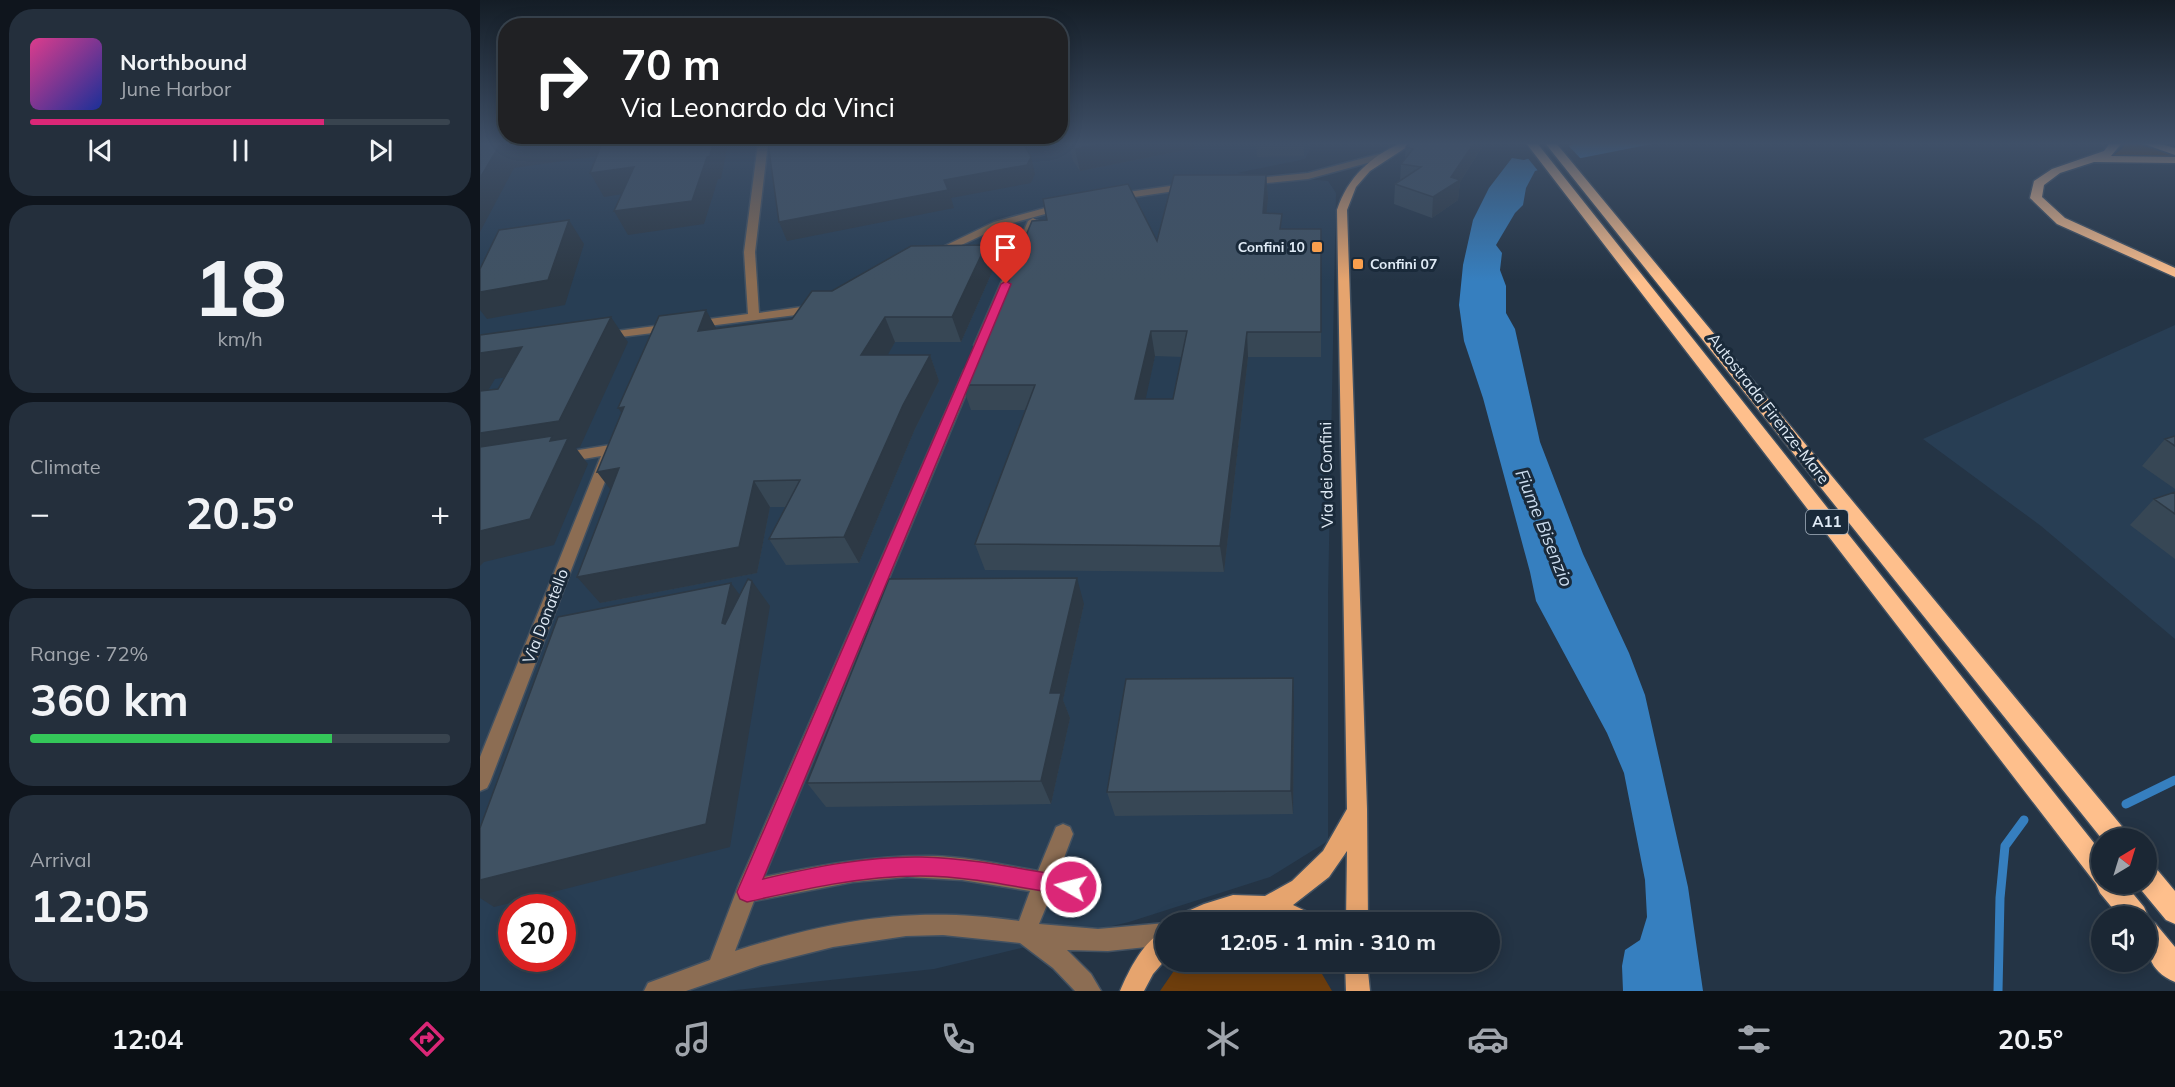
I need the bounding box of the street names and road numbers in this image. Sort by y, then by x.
street label: Autostrada Firenze-Mare [1704,329,1834,487]
street label: Via dei Confini [1315,422,1337,528]
road number: A11 [1806,510,1848,534]
street label: Via Donatello [518,566,572,666]

